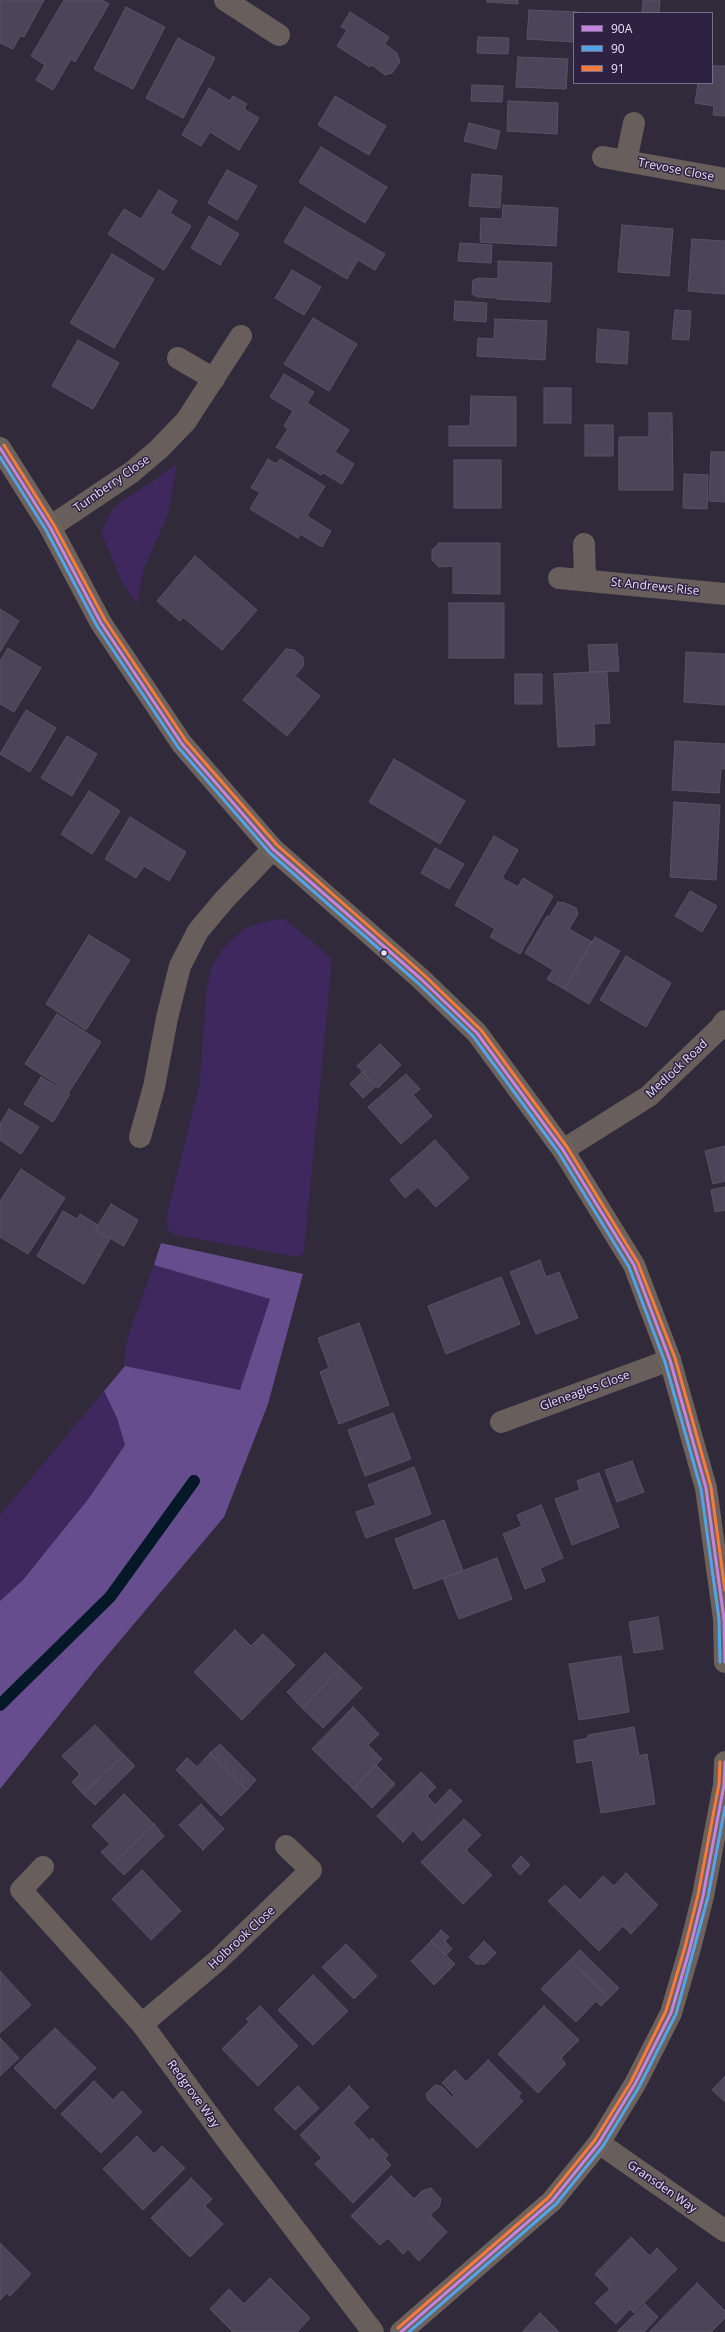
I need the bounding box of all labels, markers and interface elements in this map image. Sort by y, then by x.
legend [573,12,713,84]
text: 90A [611,20,632,37]
text: 90 [611,40,625,57]
text: 91 [611,60,625,77]
street label: Trevose Close [637,156,715,184]
street label: Turnberry Close [71,452,153,516]
street label: St Andrews Rise [610,575,700,599]
unlabelled marker [379,948,389,958]
street label: Medlock Road [643,1037,711,1101]
street label: Gleneagles Close [538,1368,632,1414]
street label: Holbrook Close [206,1904,278,1972]
street label: Redgrove Way [164,2058,222,2130]
street label: Gransden Way [624,2158,700,2216]

